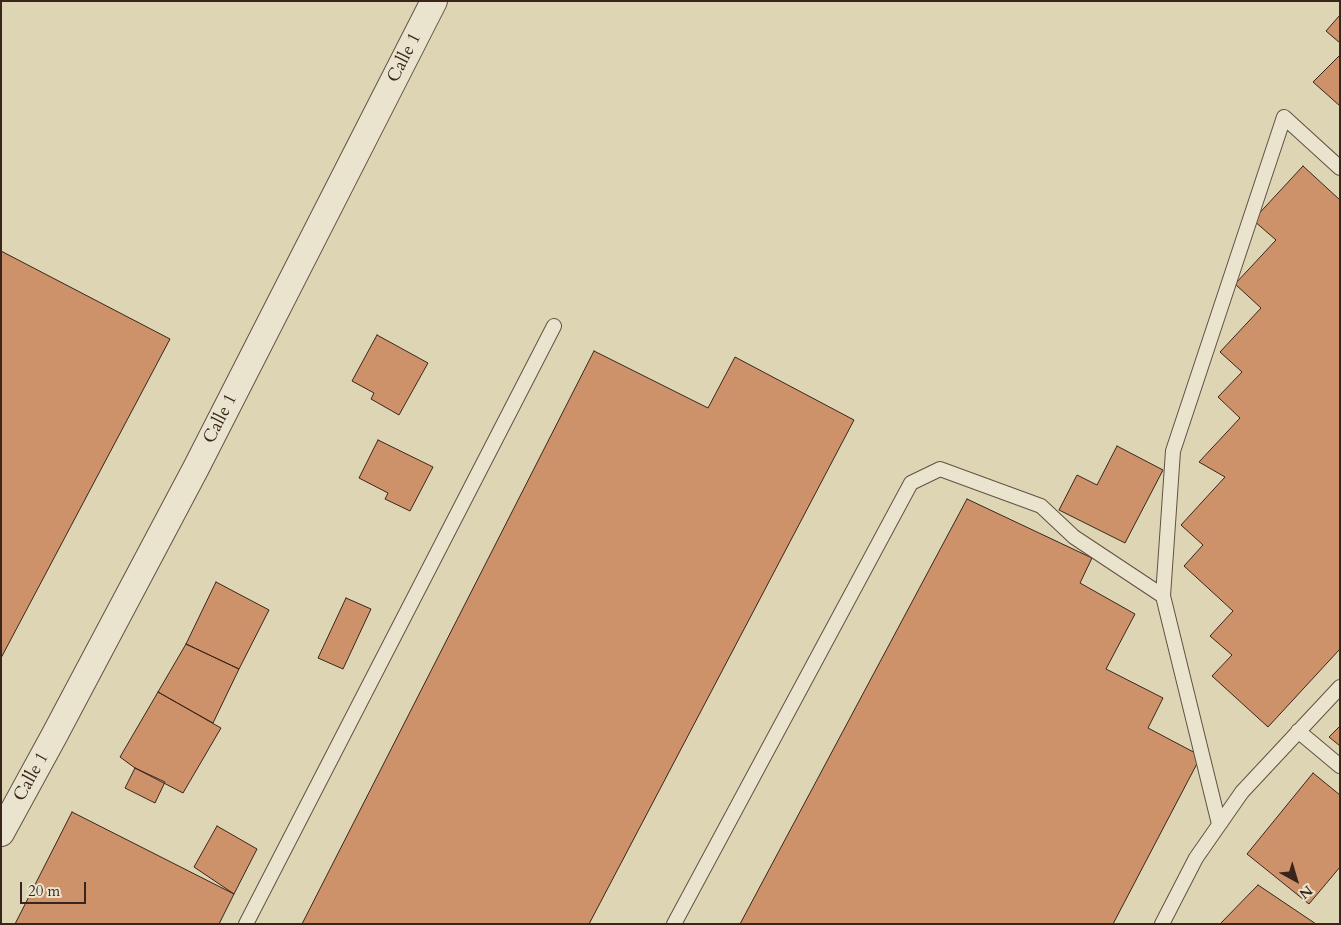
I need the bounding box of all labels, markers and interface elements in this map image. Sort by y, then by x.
street label: Calle 1 [383,30,427,86]
street label: Calle 1 [199,391,243,447]
street label: Calle 1 [10,749,54,805]
north arrow [1271,855,1321,905]
scale bar [22,872,89,904]
text: 20 m [28,881,60,901]
text: N [1295,881,1316,903]

